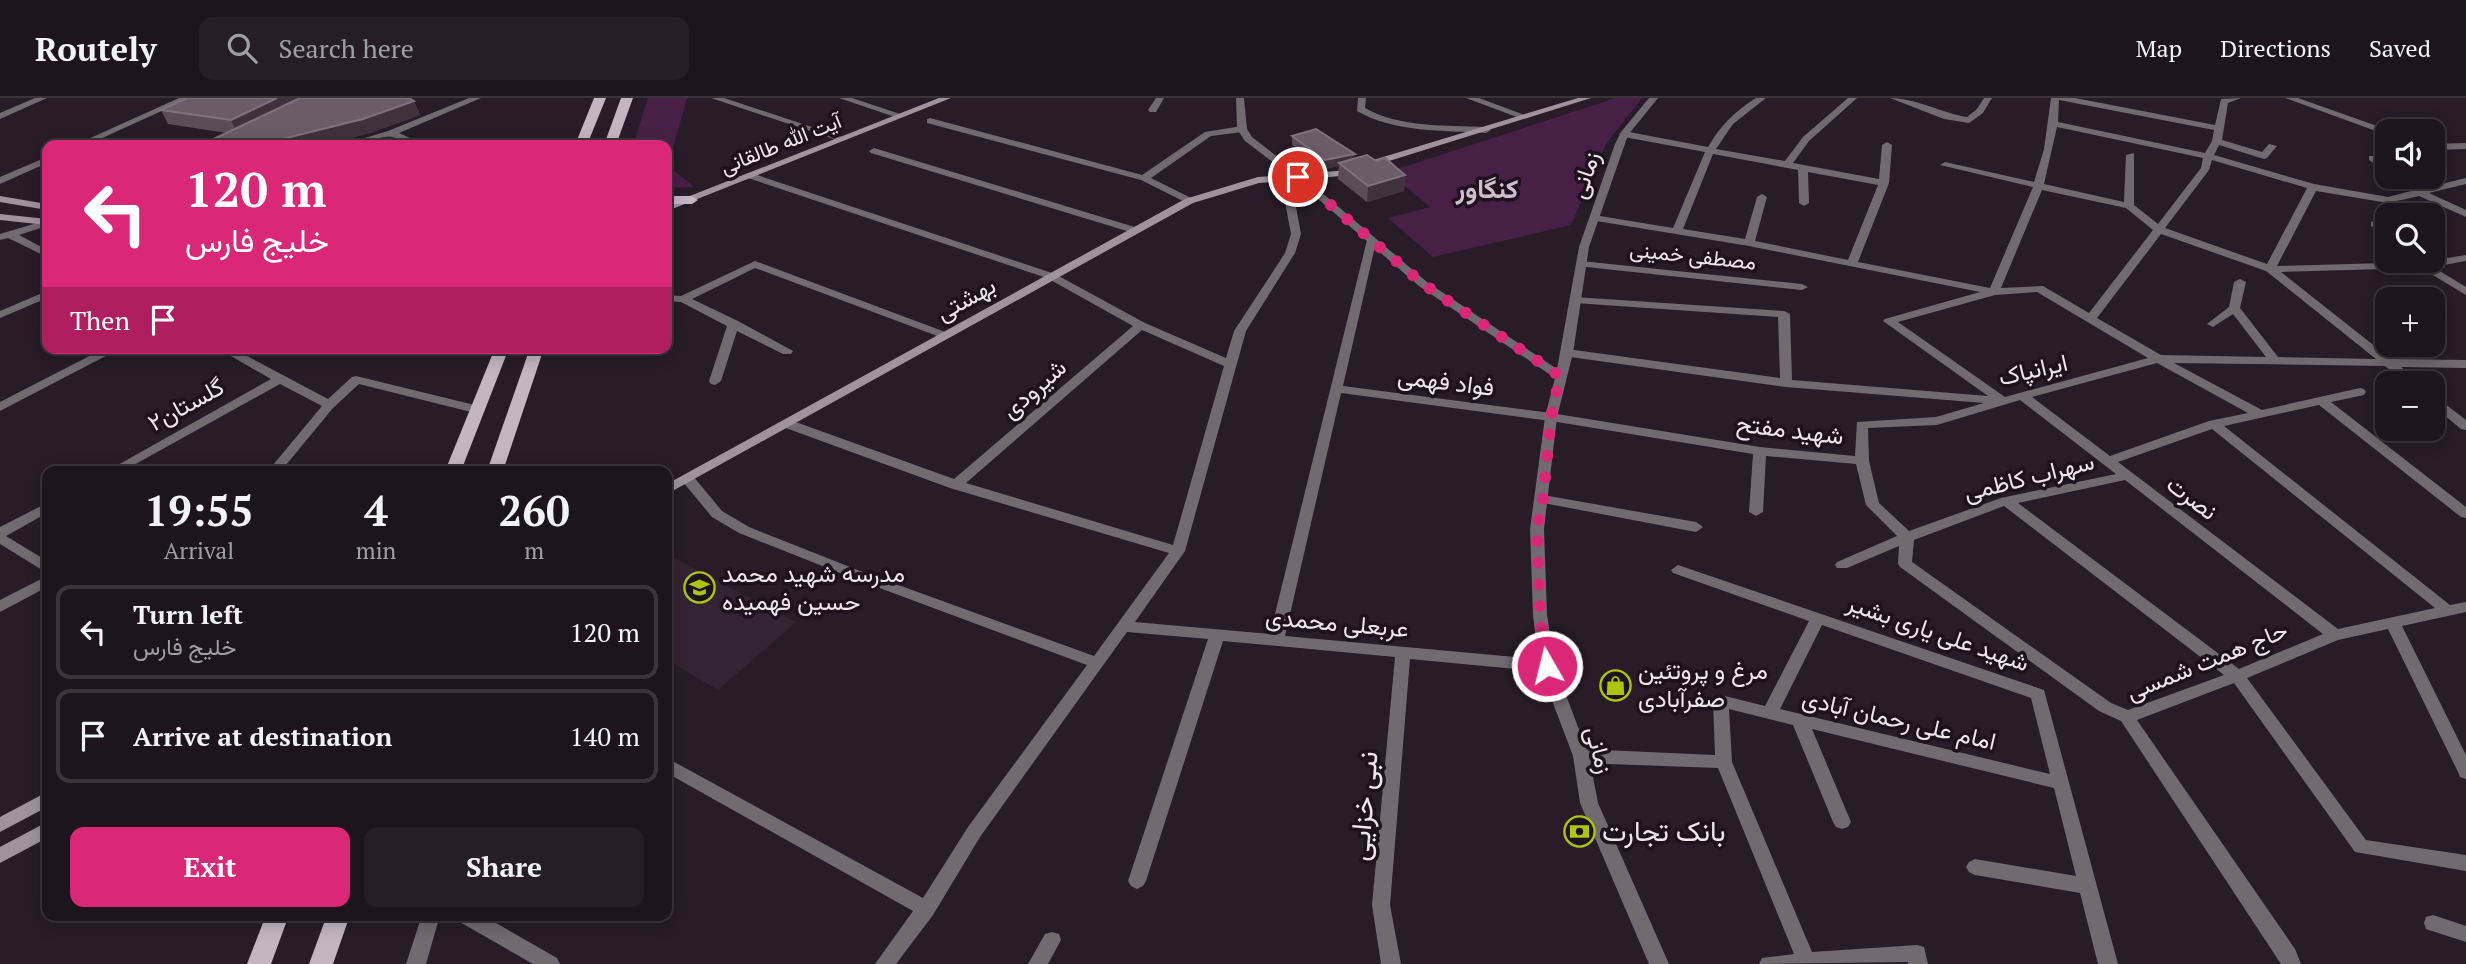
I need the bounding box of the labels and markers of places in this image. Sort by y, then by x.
pin [1268,147,1328,207]
place label: مدرسه شهید محمد حسین فهمیده [722,557,905,617]
school or university icon: مدرسه شهید محمد حسین فهمیده [682,571,716,605]
place label: مرغ و پروتئین صفرآبادی [1638,654,1768,714]
shop icon: مرغ و پروتئین صفرآبادی [1598,668,1632,702]
place label: بانک تجارت [1602,812,1726,849]
bank icon: بانک تجارت [1562,814,1596,848]

